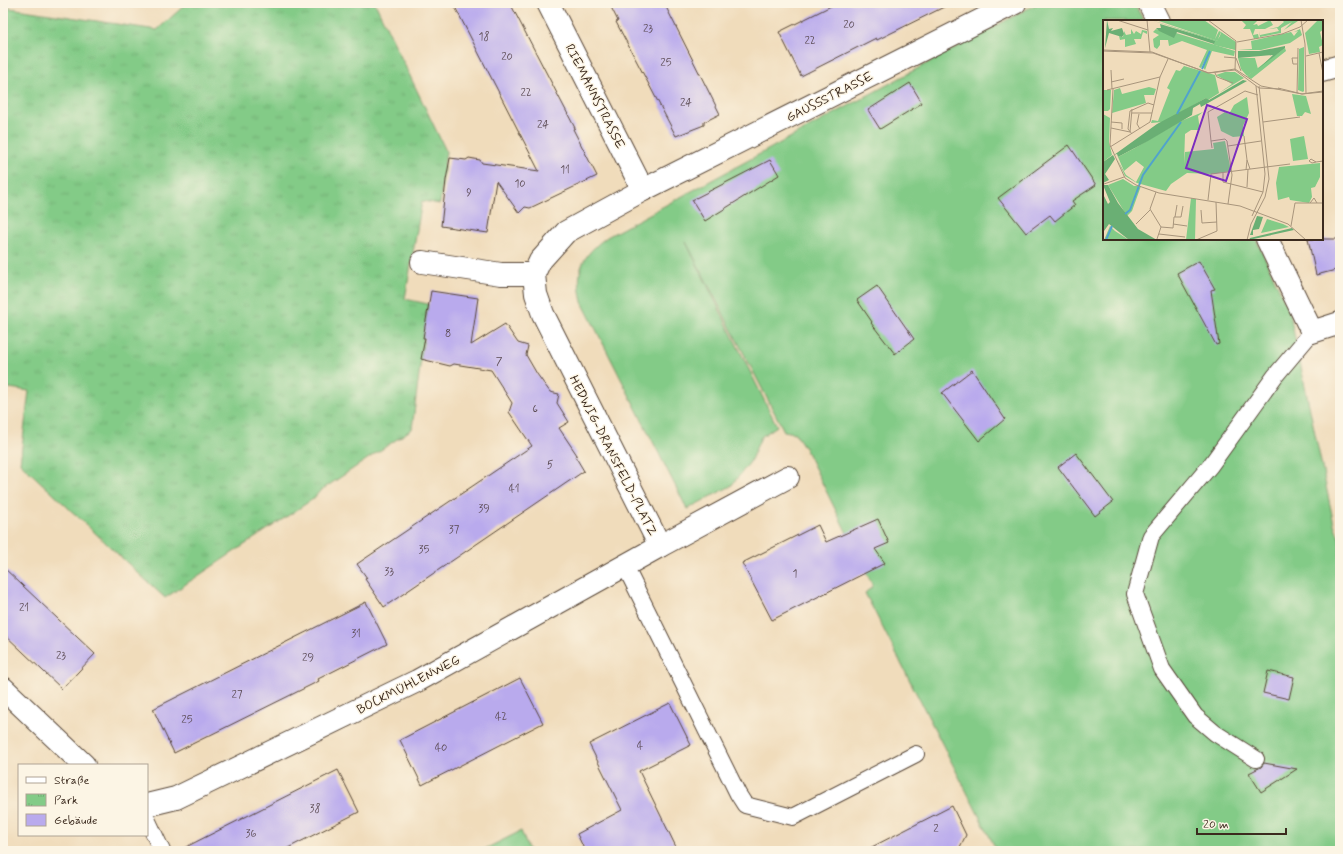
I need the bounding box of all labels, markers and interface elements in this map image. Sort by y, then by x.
house number: 20 [843,18,855,32]
inset map [1103,20,1323,240]
house number: 23 [643,22,653,36]
house number: 18 [479,30,489,44]
house number: 22 [804,34,816,48]
street label: RIEMANNSTRASSE [561,41,629,152]
house number: 20 [501,50,513,64]
house number: 25 [660,56,672,70]
street label: GAUSSSTRASSE [783,68,876,126]
house number: 22 [520,86,532,100]
house number: 24 [680,96,692,110]
house number: 24 [537,118,549,132]
house number: 11 [560,163,570,177]
house number: 10 [514,177,526,191]
house number: 9 [466,186,472,200]
house number: 8 [445,327,451,341]
house number: 7 [496,355,503,369]
street label: HEDWIG-DRANSFELD-PLATZ [565,373,661,539]
house number: 6 [532,402,538,416]
house number: 5 [547,458,554,472]
house number: 41 [508,482,520,496]
house number: 39 [478,502,490,516]
house number: 37 [449,523,460,537]
house number: 35 [419,543,430,557]
house number: 33 [384,565,394,579]
house number: 1 [793,567,798,581]
house number: 21 [19,601,29,615]
house number: 31 [351,627,361,641]
house number: 23 [56,649,66,663]
house number: 29 [302,651,314,665]
street label: BOCKMÜHLENWEG [354,652,464,719]
house number: 27 [232,688,243,702]
house number: 42 [495,710,507,724]
house number: 25 [181,713,193,727]
house number: 4 [637,739,644,753]
house number: 40 [435,741,447,755]
legend [18,764,148,836]
text: Straße [54,773,89,789]
text: Park [54,793,78,809]
house number: 38 [310,802,321,816]
scale bar [1197,810,1286,836]
text: Gebäude [54,813,97,829]
text: 20 m [1203,817,1229,833]
house number: 2 [933,822,939,836]
house number: 36 [245,827,257,841]

